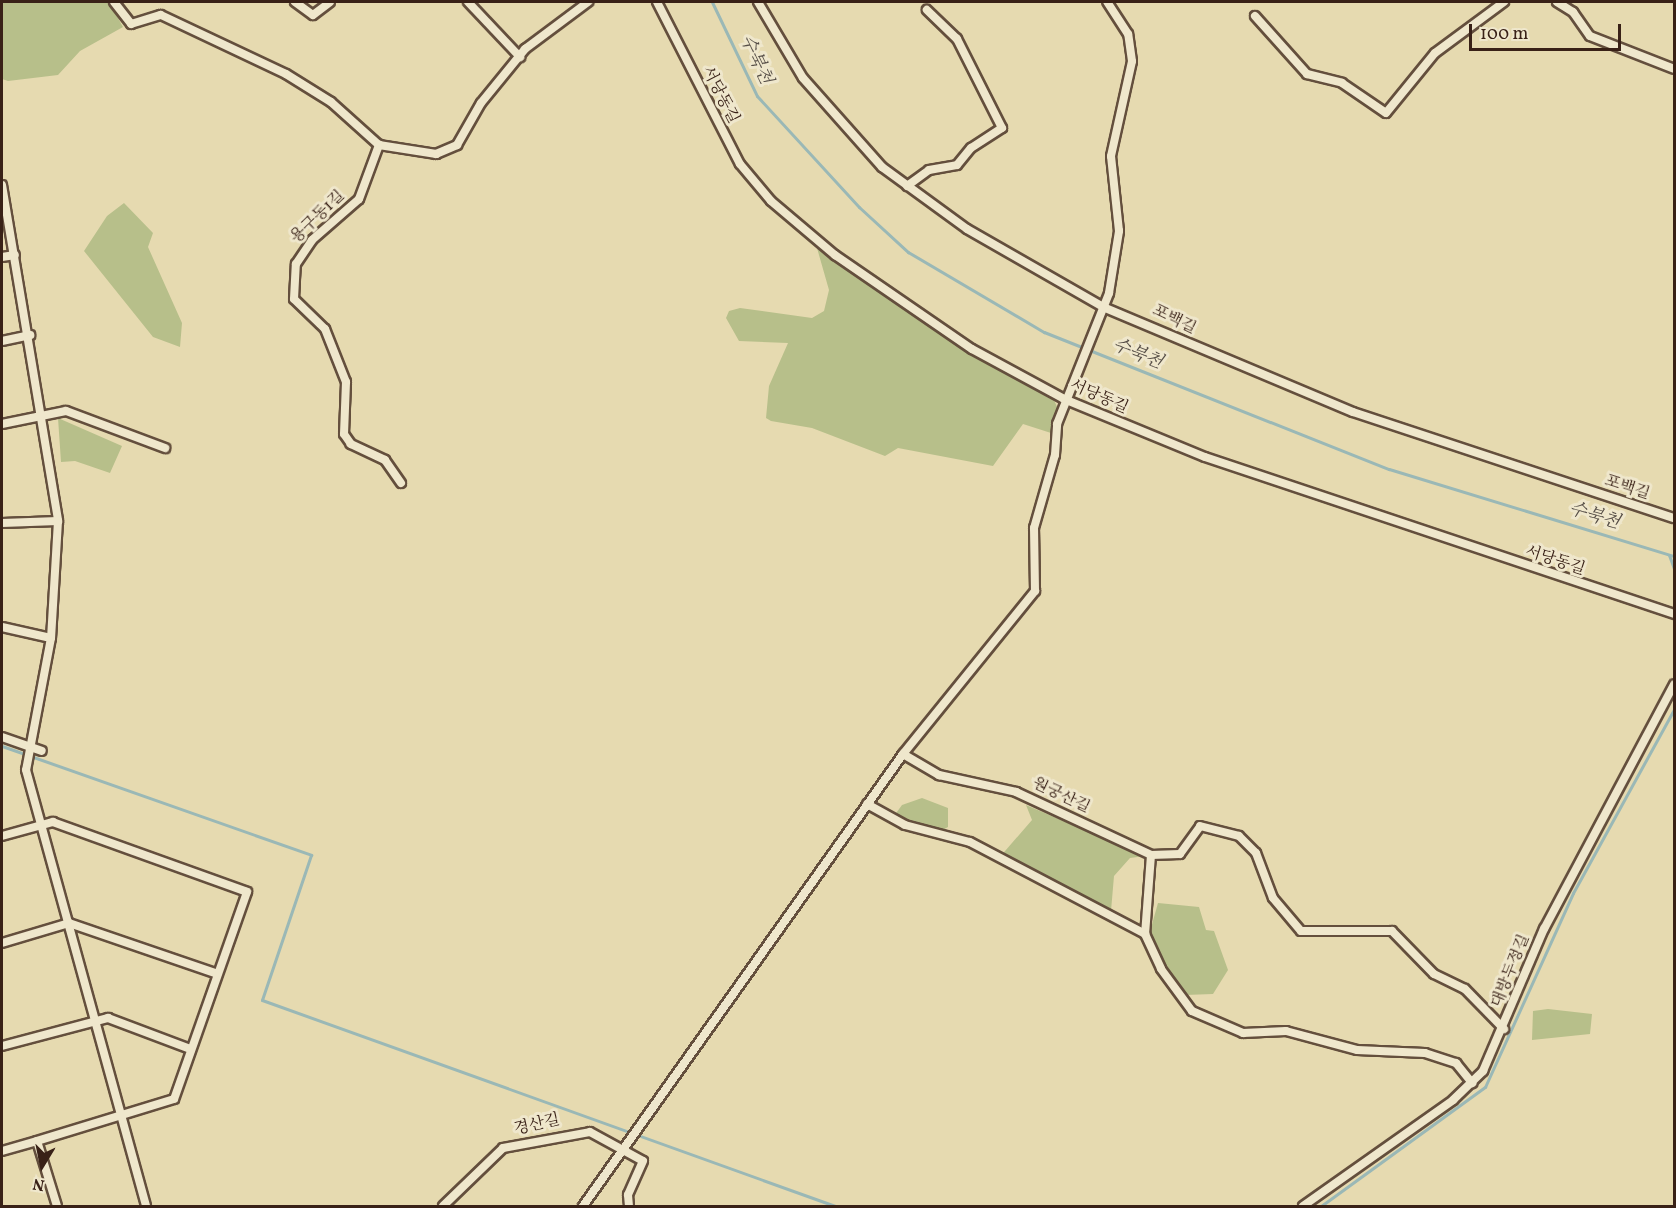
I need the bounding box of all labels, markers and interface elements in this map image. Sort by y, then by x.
scale bar [1472,12,1624,50]
text: 100 m [1480,22,1529,47]
water label: 수북천 [734,32,776,88]
street label: 서당동길 [697,63,743,127]
street label: 용구동1길 [287,186,349,248]
street label: 포백길 [1149,301,1199,339]
water label: 수북천 [1109,335,1165,375]
street label: 서당동길 [1067,376,1131,418]
street label: 포백길 [1602,472,1652,504]
water label: 수북천 [1566,499,1622,535]
street label: 서당동길 [1523,542,1587,580]
street label: 원궁산길 [1029,774,1093,818]
street label: 대방두정길 [1488,932,1534,1010]
street label: 경산길 [512,1110,562,1140]
north arrow [12,1136,72,1196]
text: N [31,1172,47,1196]

